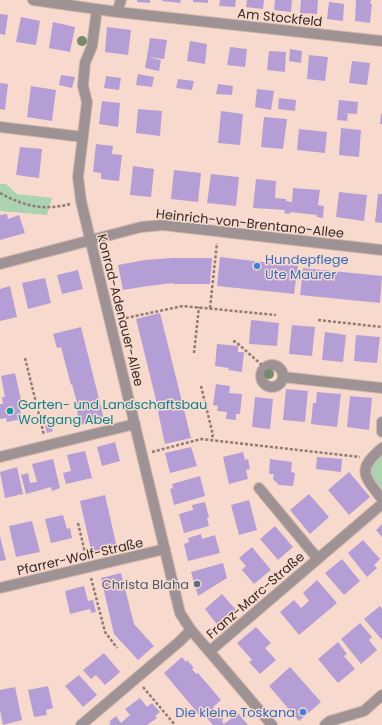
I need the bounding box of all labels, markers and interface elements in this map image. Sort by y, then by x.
street label: Am Stockfeld [237,4,323,31]
street label: Heinrich-von-Brentano-Allee [155,204,345,243]
street label: Konrad-Adenauer-Allee [92,232,149,388]
place label: Hundepflege Ute Maurer [265,250,349,284]
marker: Hundepflege Ute Maurer [252,261,262,271]
place label: Garten- und Landschaftsbau Wolfgang Abel [18,395,207,429]
marker: Garten- und Landschaftsbau Wolfgang Abel [5,406,15,416]
street label: Pfarrer-Wolf-Straße [15,533,145,580]
street label: Franz-Marc-Straße [202,547,308,643]
place label: Christa Blaha [102,575,189,594]
marker: Christa Blaha [192,579,202,589]
place label: Die kleine Toskana [175,703,295,722]
marker: Die kleine Toskana [298,707,308,717]

